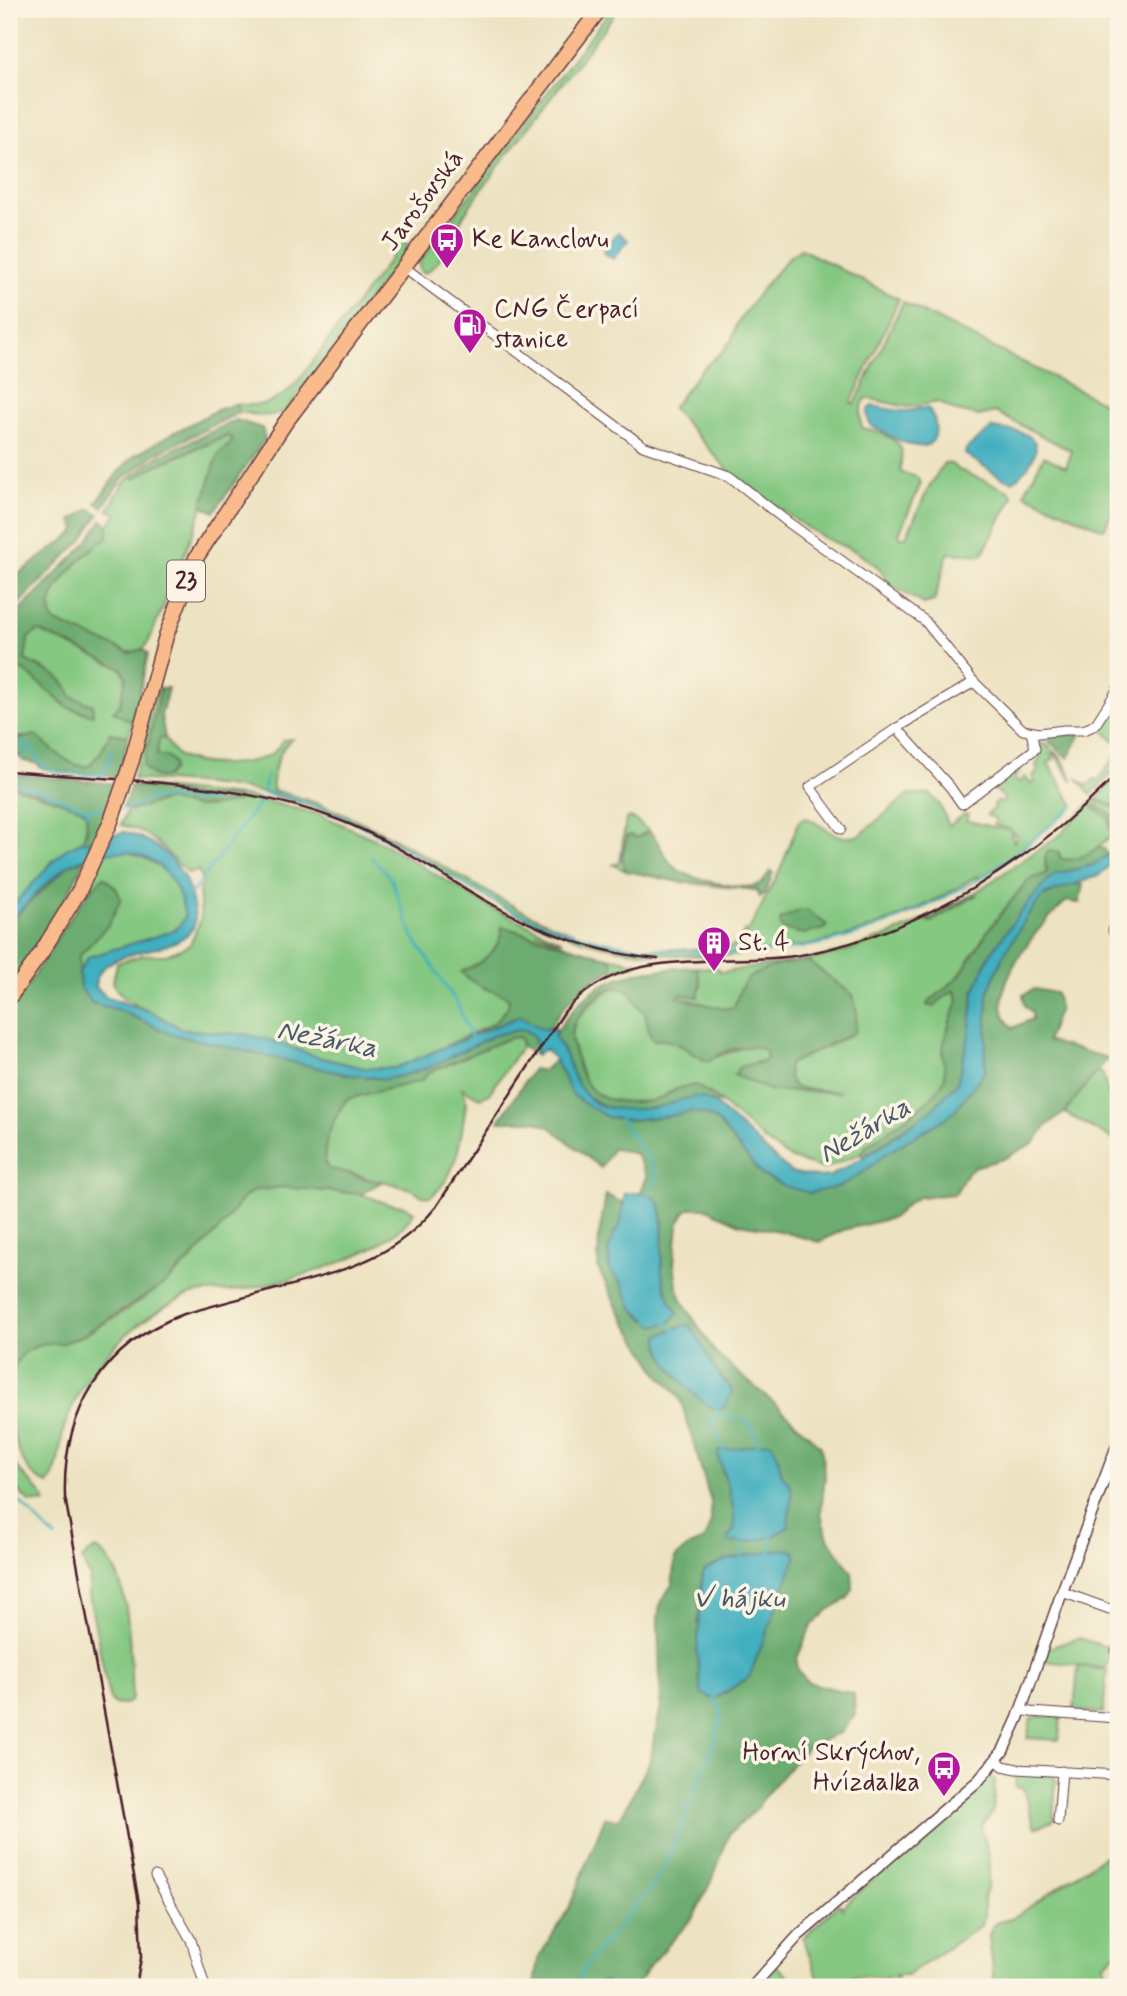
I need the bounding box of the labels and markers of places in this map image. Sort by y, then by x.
bus stop icon: Ke Kanclovu [428,221,466,270]
place label: Ke Kanclovu [472,223,609,257]
place label: CNG Čerpací stanice [494,293,639,357]
fuel station icon: CNG Čerpací stanice [451,306,489,355]
building icon: St. 4 [695,924,733,973]
place label: St. 4 [738,926,790,960]
place label: Horní Skrýchov, Hvízdalka [742,1736,920,1800]
bus stop icon: Horní Skrýchov, Hvízdalka [925,1749,963,1798]

